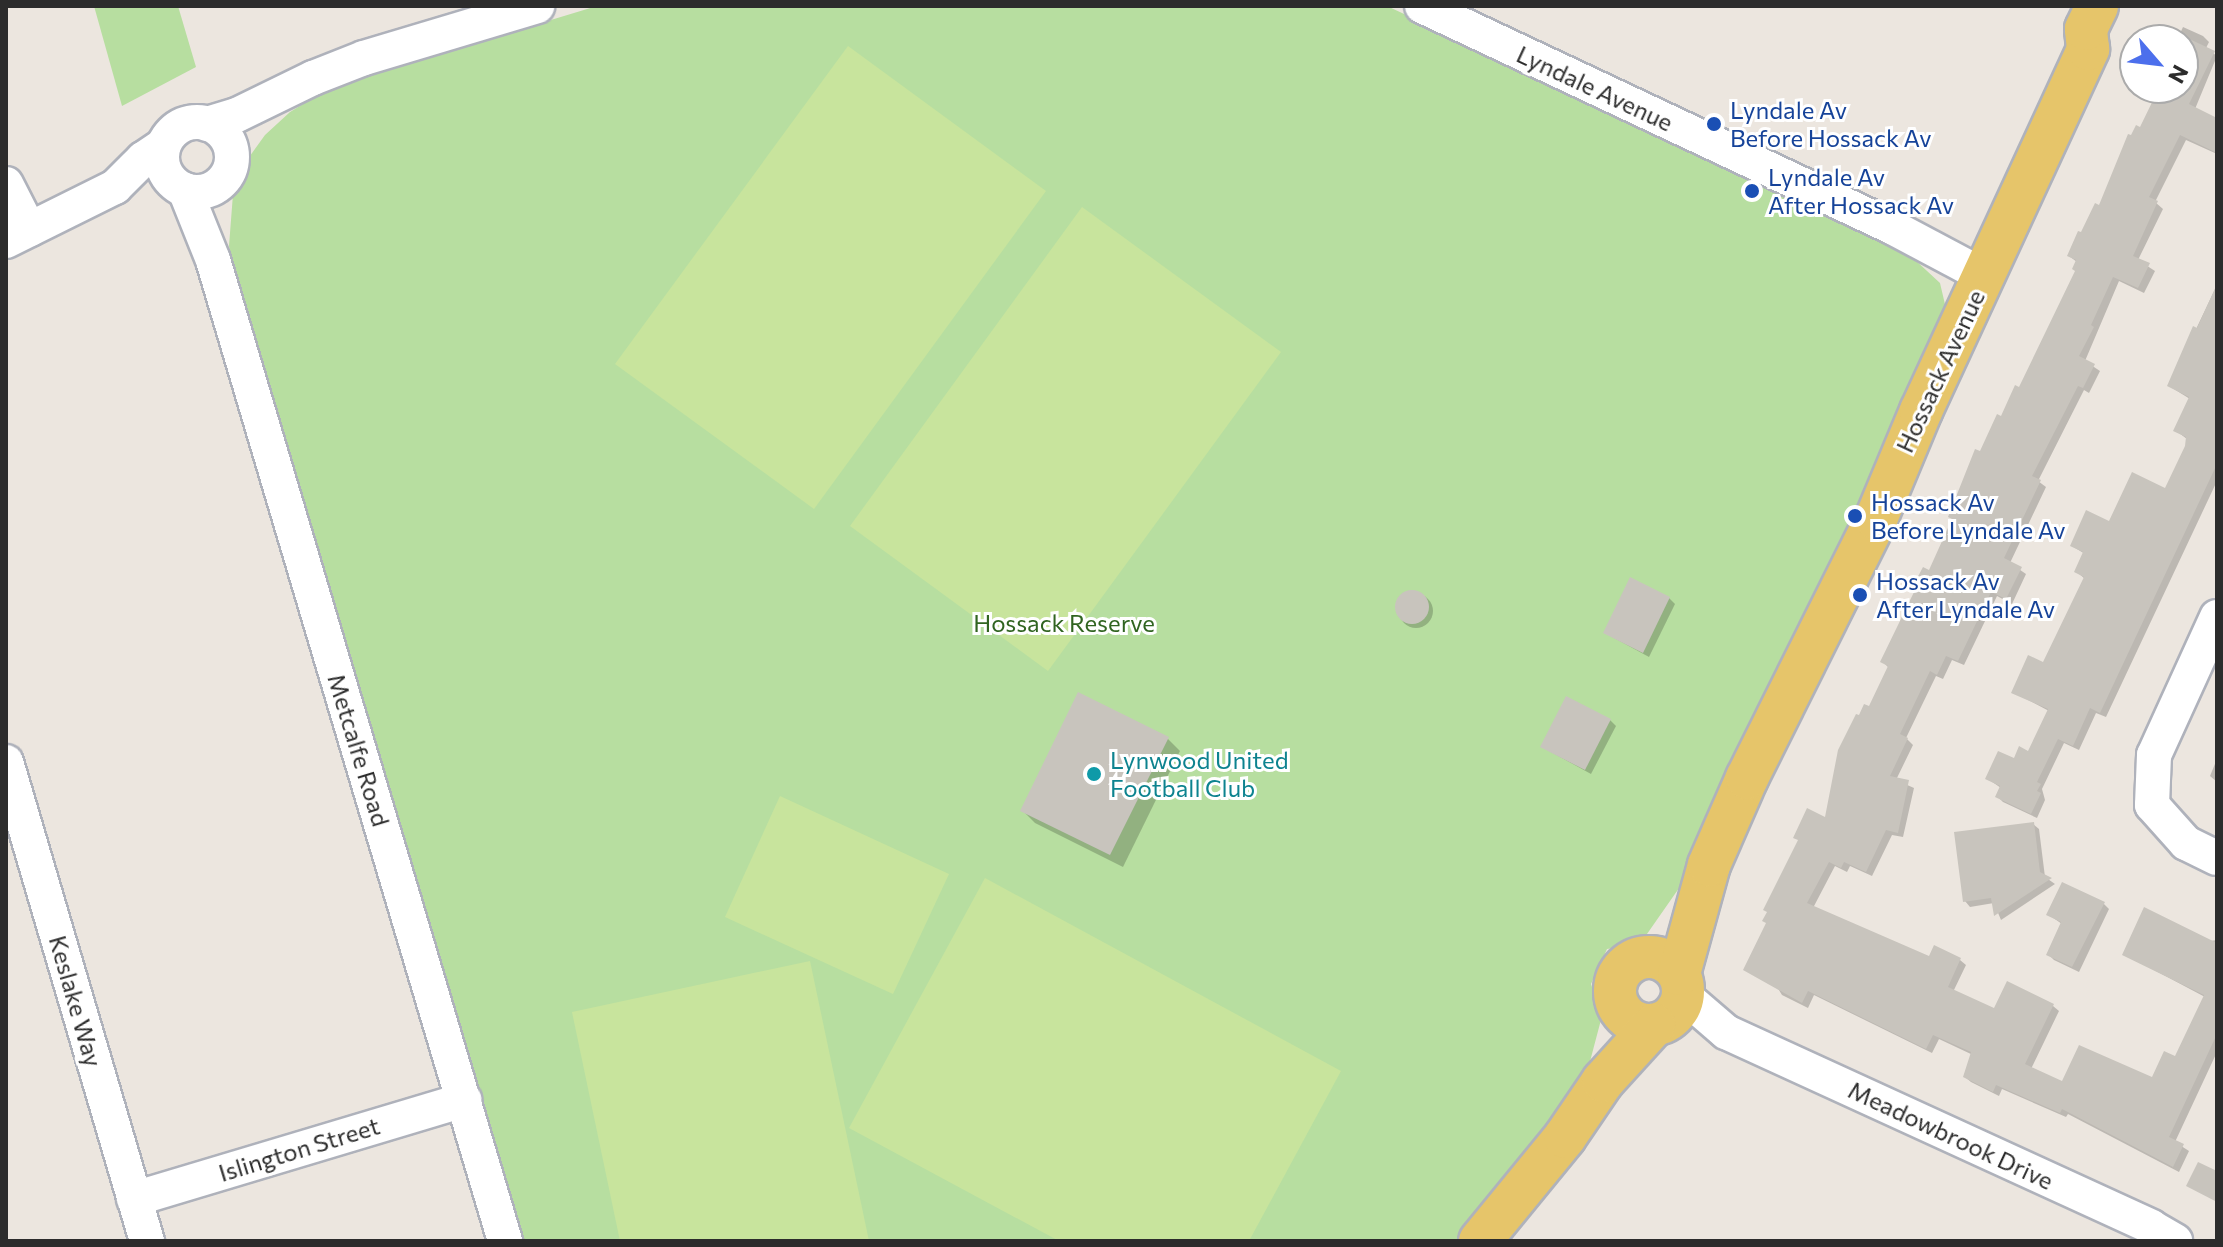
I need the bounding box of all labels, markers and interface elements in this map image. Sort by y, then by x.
north arrow [2119,24,2199,104]
street label: Lyndale Avenue [1512,39,1678,137]
text: N [2163,61,2195,88]
place label: Lyndale Av Before Hossack Av [1730,96,1932,152]
marker: Lyndale Av Before Hossack Av [1705,115,1723,133]
place label: Lyndale Av After Hossack Av [1768,163,1954,219]
marker: Lyndale Av After Hossack Av [1743,182,1761,200]
street label: Hossack Avenue [1890,285,1990,457]
place label: Hossack Av Before Lyndale Av [1871,488,2066,544]
marker: Hossack Av Before Lyndale Av [1846,507,1864,525]
place label: Hossack Av After Lyndale Av [1876,567,2055,623]
marker: Hossack Av After Lyndale Av [1851,586,1869,604]
park label: Hossack Reserve [973,609,1155,637]
street label: Metcalfe Road [322,670,396,830]
place label: Lynwood United Football Club [1110,746,1289,802]
marker: Lynwood United Football Club [1085,765,1103,783]
street label: Keslake Way [44,932,108,1070]
street label: Meadowbrook Drive [1844,1075,2058,1195]
street label: Islington Street [215,1111,383,1187]

